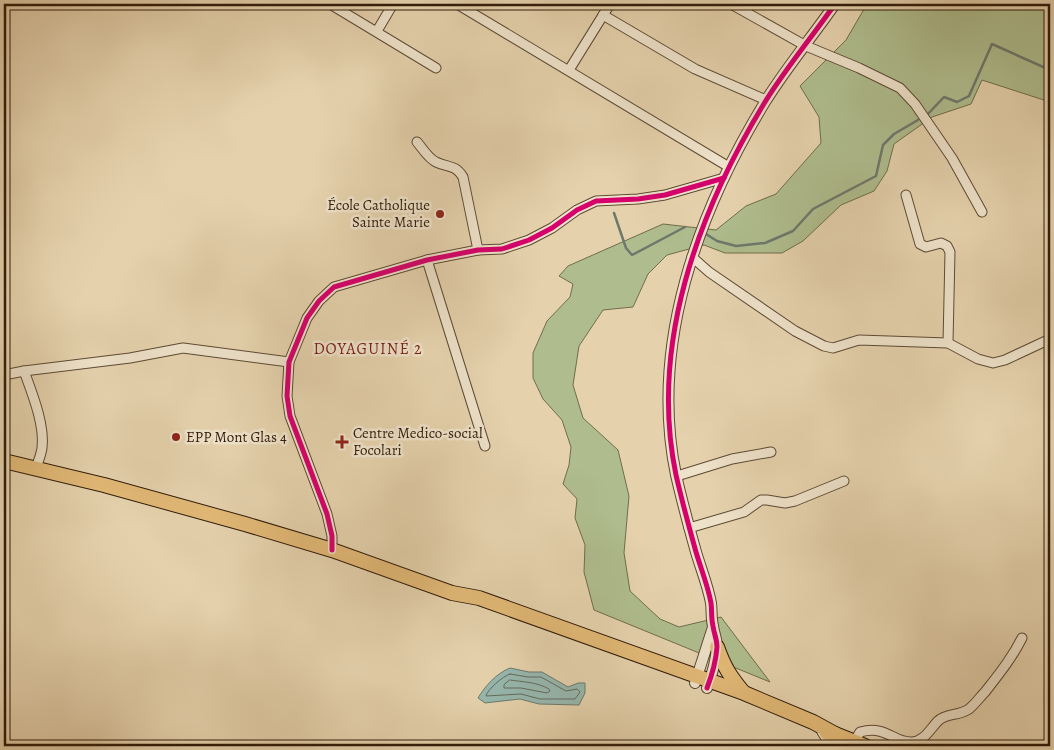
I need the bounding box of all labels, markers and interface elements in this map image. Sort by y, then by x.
place label: École Catholique Sainte Marie [327,195,430,232]
marker: École Catholique Sainte Marie [434,208,446,220]
district label: DOYAGUINÉ 2 [313,338,423,360]
place label: Centre Medico-social Focolari [353,423,483,460]
place label: EPP Mont Glas 4 [186,427,287,447]
marker: EPP Mont Glas 4 [170,431,182,443]
marker: Centre Medico-social Focolari [335,435,349,449]

